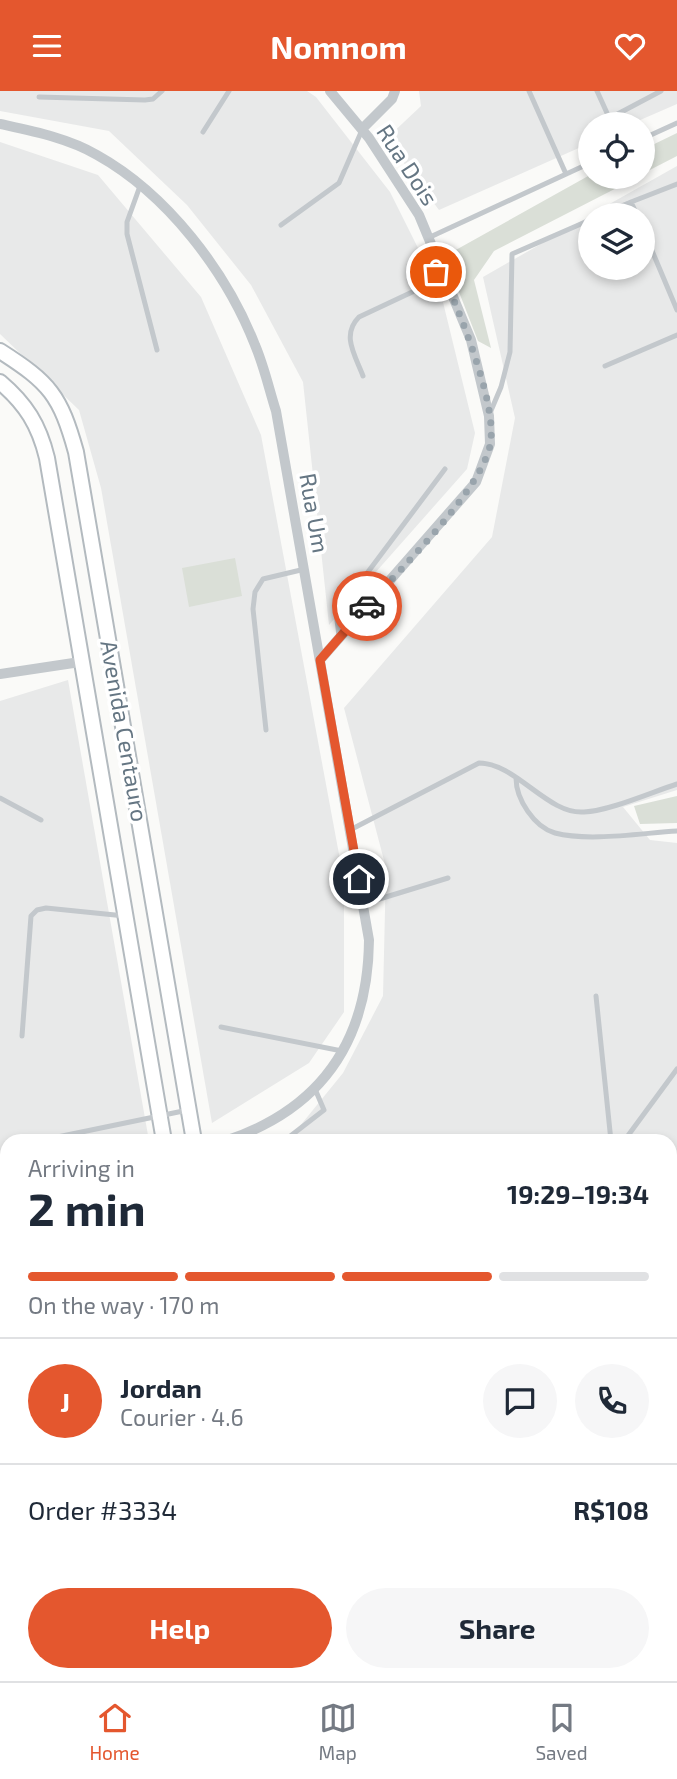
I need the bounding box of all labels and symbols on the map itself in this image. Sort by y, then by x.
street label: Rua Dois [371,119,444,210]
pin [406,242,466,302]
street label: Rua Um [294,471,336,555]
courier [332,571,402,641]
street label: Avenida Centauro [95,638,155,824]
pin [329,849,389,909]

